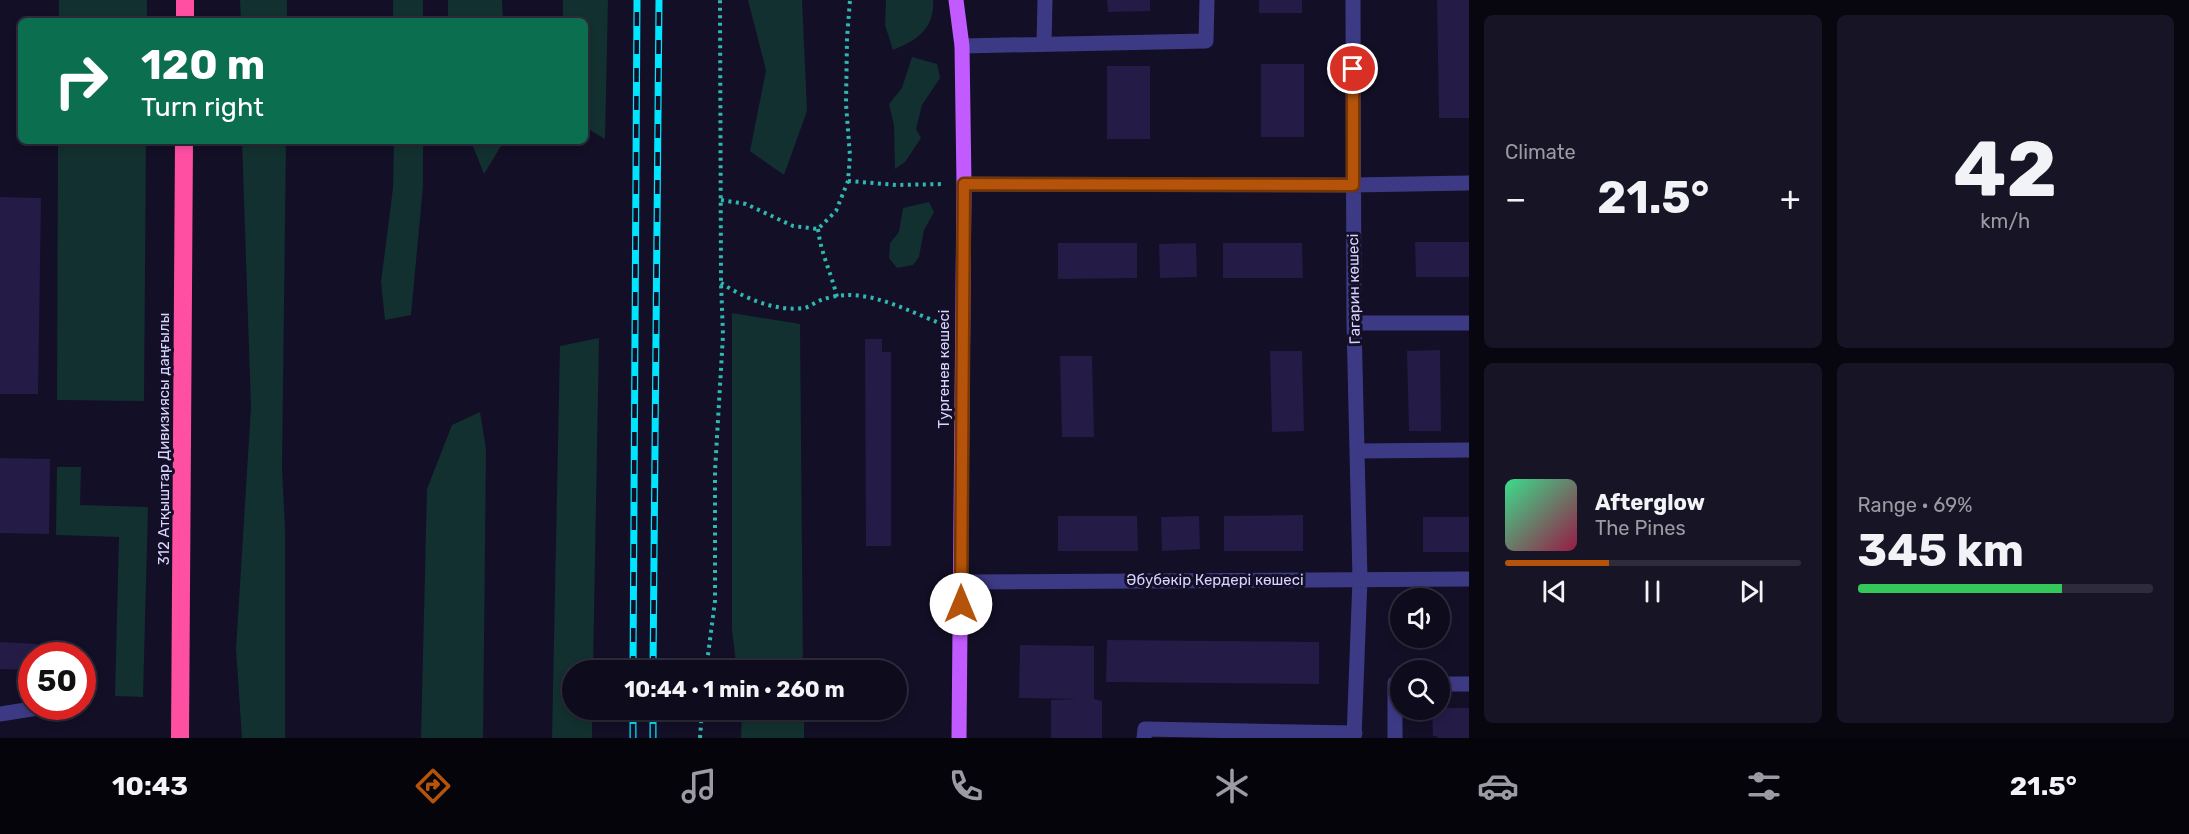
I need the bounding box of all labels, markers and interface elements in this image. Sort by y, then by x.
text: 120 m [141,40,265,90]
icon: right [42,42,120,120]
pin [1327,43,1378,94]
icon: arrive [1336,52,1369,85]
text: Turn right [141,91,264,123]
text: 42 [1953,123,2057,216]
text: Climate [1505,140,1576,164]
text: 21.5° [1597,171,1709,224]
text: − [1505,179,1526,218]
text: + [1780,179,1800,218]
text: km/h [1980,209,2030,233]
street label: Гагарин көшесі [1344,234,1364,344]
street label: Тургенев көшесі [935,310,953,428]
street label: 312 Атқыштар Дивизиясы даңғылы [155,313,173,565]
text: Afterglow [1595,489,1705,516]
text: Range · 69% [1858,493,1972,517]
text: The Pines [1595,516,1686,540]
text: 345 km [1858,524,2024,577]
street label: Әбубәкір Кердері көшесі [1126,571,1304,589]
position arrow [929,572,993,636]
icon: previous [1538,575,1571,608]
icon: pause [1636,575,1669,608]
icon: next [1735,575,1768,608]
map controls [1390,588,1450,720]
button: sound [1390,588,1450,648]
speed limit sign: 50 [18,642,96,720]
button: search [1390,660,1450,720]
text: 10:44 · 1 min · 260 m [624,676,845,703]
icon: directions [412,765,454,807]
icon: music [678,765,720,807]
icon: phone [945,765,987,807]
icon: climate [1211,765,1253,807]
icon: car [1477,765,1519,807]
icon: filters [1743,765,1785,807]
text: 10:43 [112,770,188,802]
text: 21.5° [2010,770,2077,802]

